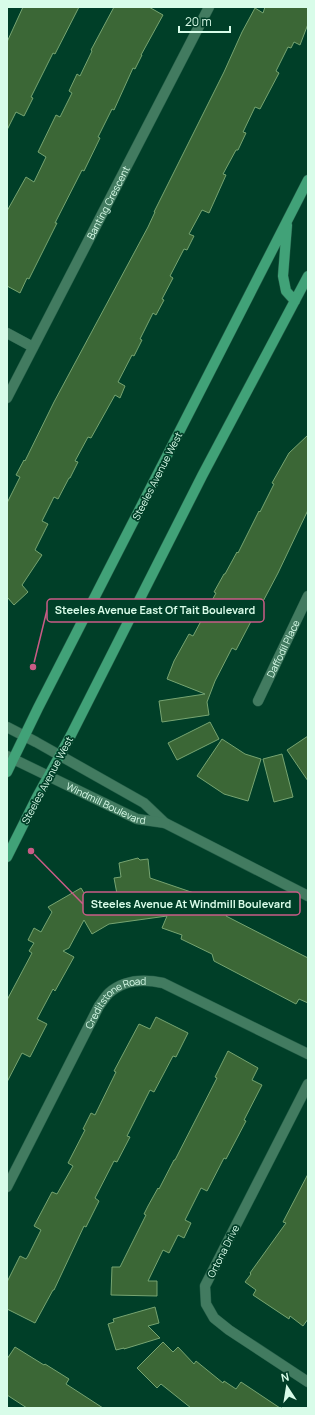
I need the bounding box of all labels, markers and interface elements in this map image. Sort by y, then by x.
scale bar [179,8,230,34]
text: 20 m [185,13,212,30]
street label: Banting Crescent [83,163,133,242]
street label: Steeles Avenue West [129,430,185,522]
callout: Steeles Avenue East Of Tait Boulevard [47,599,264,622]
text: Steeles Avenue East Of Tait Boulevard [55,602,255,617]
street label: Daffodil Place [263,617,303,680]
street label: Steeles Avenue West [18,734,76,826]
street label: Windmill Boulevard [64,779,147,827]
callout: Steeles Avenue At Windmill Boulevard [83,892,300,915]
text: Steeles Avenue At Windmill Boulevard [91,896,291,911]
street label: Creditstone Road [82,974,146,1031]
street label: Ortona Drive [204,1222,242,1280]
north arrow [267,1367,307,1407]
text: N [279,1369,290,1385]

